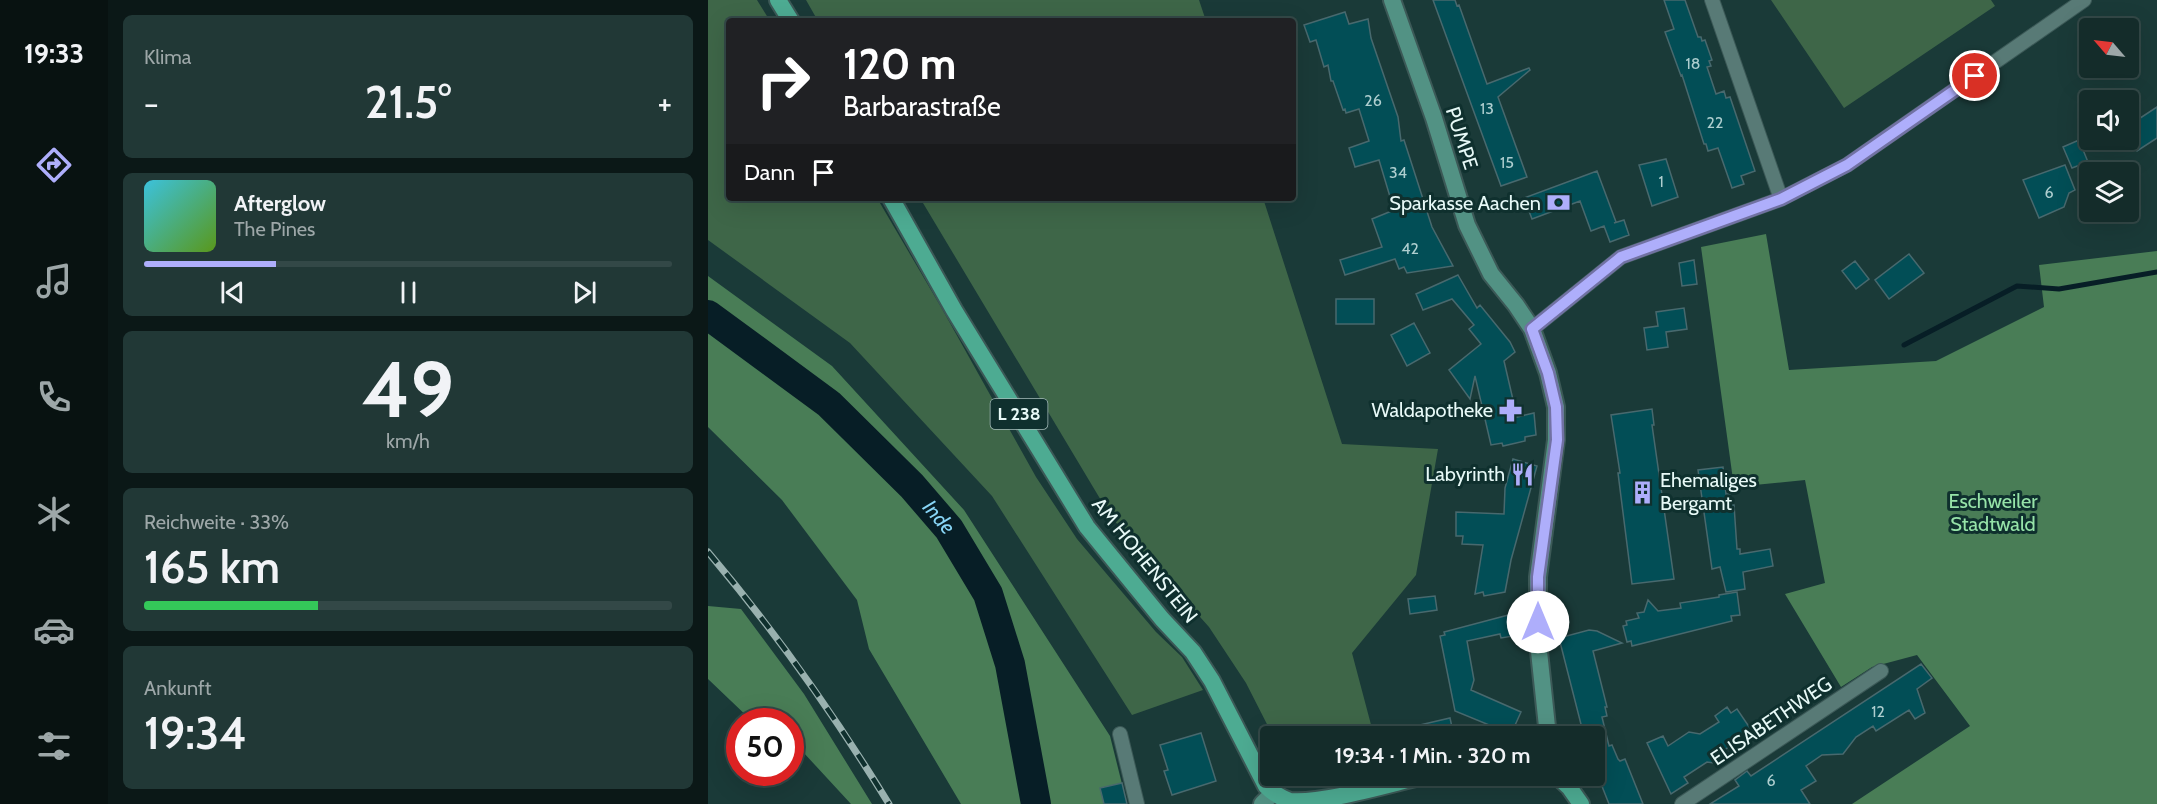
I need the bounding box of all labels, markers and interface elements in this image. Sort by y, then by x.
north arrow [2079,18,2139,78]
map controls [2079,18,2139,222]
text: 19:33 [24,37,84,70]
text: 120 m [843,38,956,90]
icon: right [744,42,822,120]
text: Klima [144,45,191,69]
pin [1949,50,2000,101]
house number: 18 [1686,54,1700,73]
icon: arrive [1958,59,1991,92]
text: 21.5° [365,75,451,129]
text: − [144,83,159,123]
text: + [657,83,672,123]
text: Barbarastraße [843,90,1001,123]
button: sound [2079,90,2139,150]
house number: 26 [1364,91,1382,110]
house number: 13 [1480,99,1494,118]
street label: PUMPE [1441,104,1483,172]
house number: 22 [1707,113,1723,132]
icon: directions [33,144,75,186]
house number: 15 [1500,153,1514,172]
icon: arrive [807,156,840,189]
text: Dann [744,159,795,186]
button: layers [2079,162,2139,222]
house number: 34 [1389,163,1407,182]
house number: 1 [1658,172,1664,191]
house number: 6 [2044,183,2054,202]
text: Afterglow [234,190,326,217]
bank icon: Sparkasse Aachen [1546,190,1572,216]
place label: Sparkasse Aachen [1389,191,1541,215]
text: The Pines [234,217,315,241]
house number: 42 [1401,239,1419,258]
icon: music [33,260,75,302]
icon: previous [216,276,249,309]
icon: pause [392,276,425,309]
icon: next [568,276,601,309]
text: 49 [362,342,454,437]
icon: phone [33,376,75,418]
pharmacy icon: Waldapotheke [1498,397,1524,423]
place label: Waldapotheke [1371,398,1493,422]
road number: L 238 [990,399,1048,429]
text: km/h [386,429,430,453]
restaurant icon: Labyrinth [1510,461,1536,487]
place label: Labyrinth [1425,462,1505,486]
place label: Ehemaliges Bergamt [1660,468,1757,515]
building icon: Ehemaliges Bergamt [1629,479,1655,505]
park label: Eschweiler Stadtwald [1948,489,2038,536]
street label: AM HOHENSTEIN [1087,492,1203,628]
icon: climate [33,493,75,535]
water label: Inde [918,495,961,539]
text: Reichweite · 33% [144,510,289,534]
text: 165 km [144,540,280,594]
position arrow [1506,590,1570,654]
icon: car [33,609,75,651]
street label: ELISABETHWEG [1706,672,1836,770]
text: Ankunft [144,676,211,700]
house number: 12 [1871,702,1885,721]
text: 19:34 [144,706,247,760]
speed limit sign: 50 [726,708,804,786]
icon: filters [33,725,75,767]
text: 19:34 · 1 Min. · 320 m [1334,742,1531,769]
house number: 6 [1766,771,1776,790]

